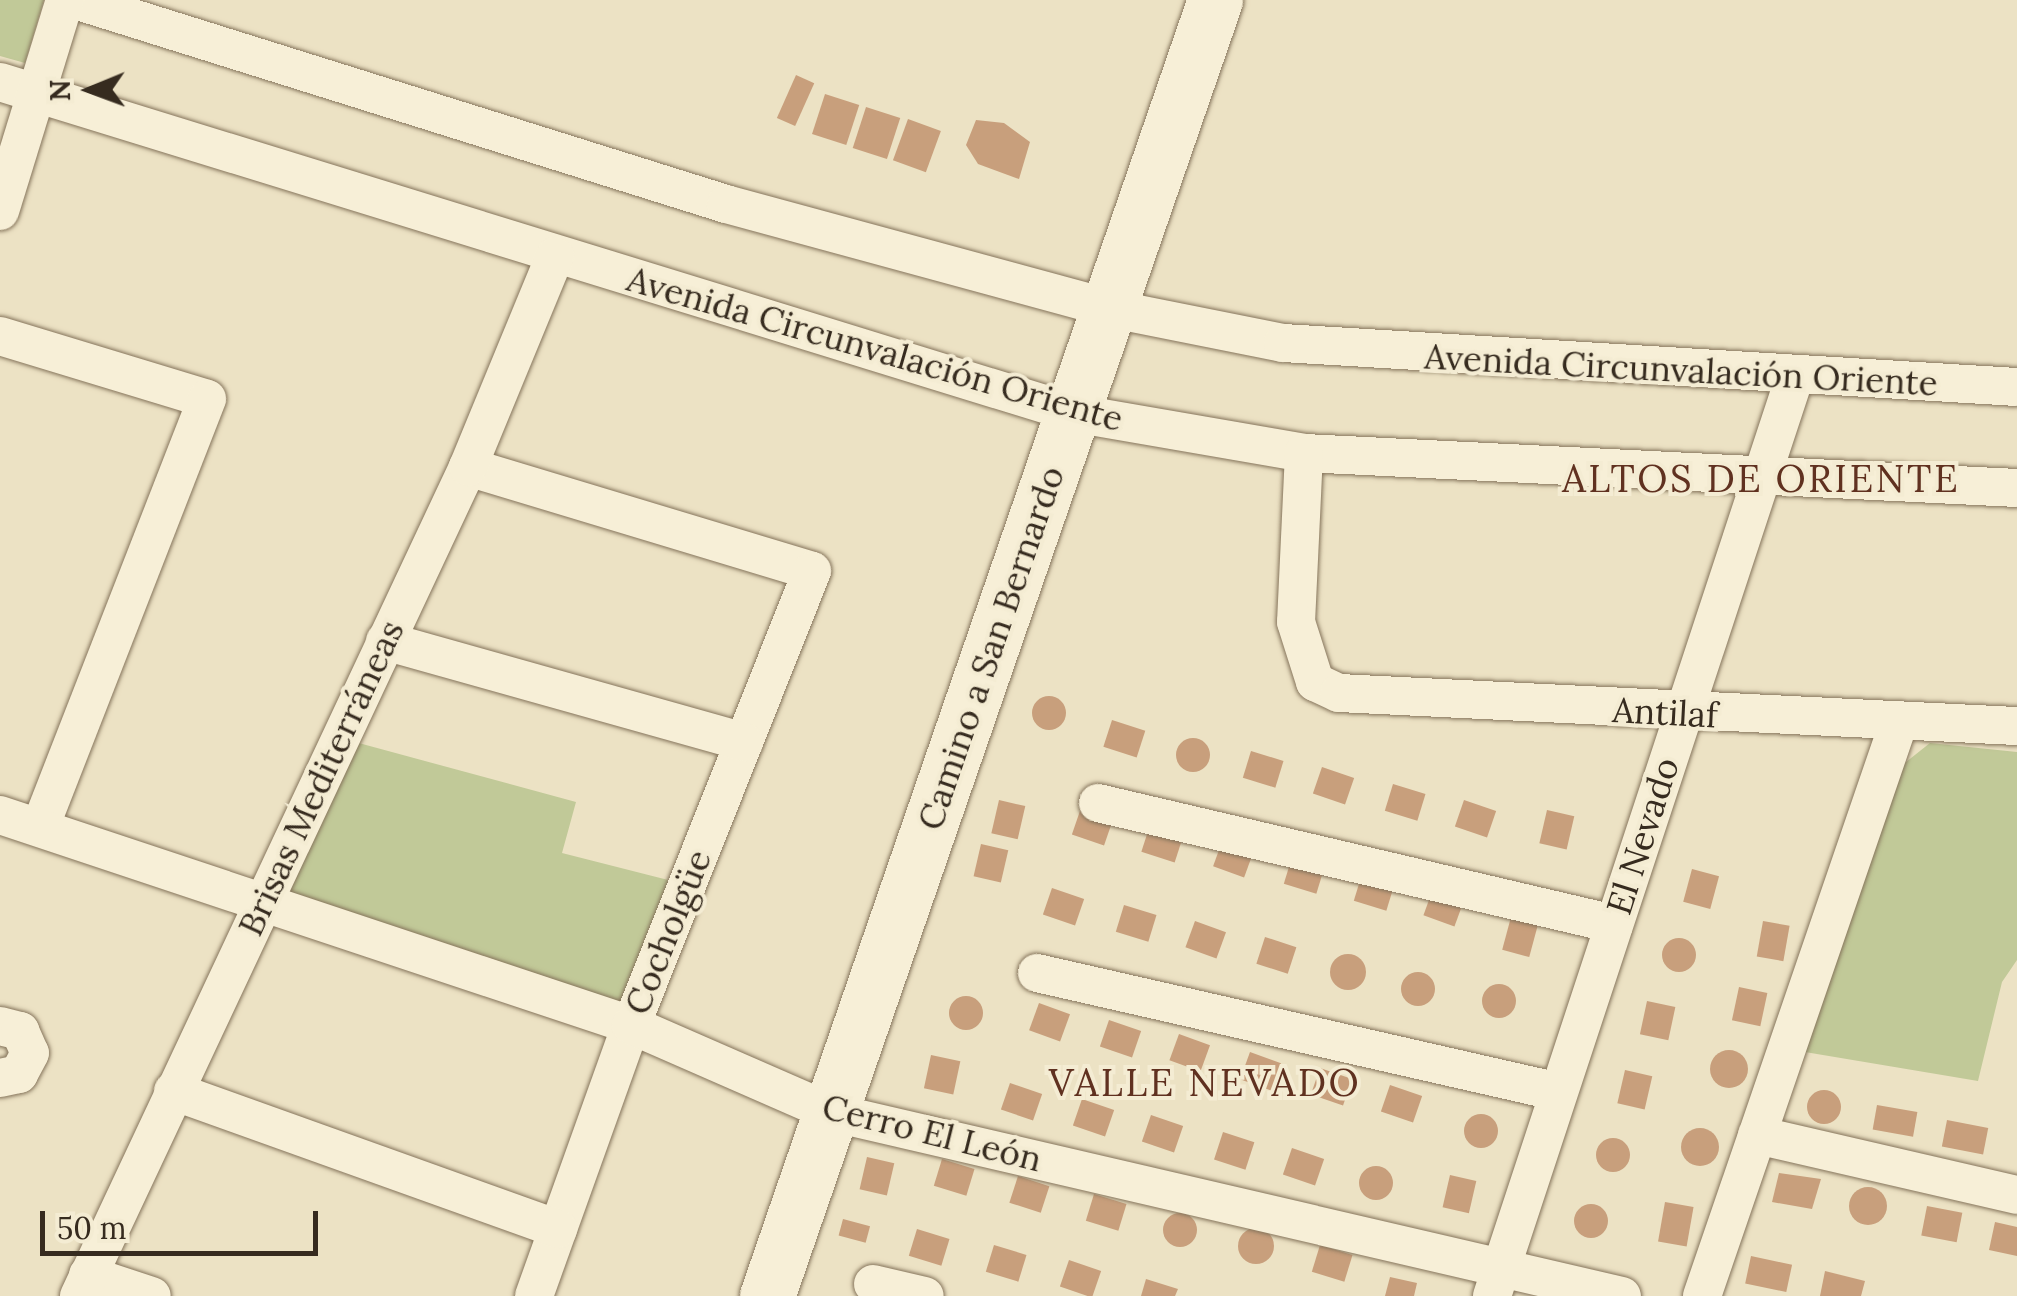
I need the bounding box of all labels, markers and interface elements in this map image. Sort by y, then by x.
north arrow [40,40,140,140]
text: N [42,79,78,102]
street label: Avenida Circunvalación Oriente [622,258,1128,440]
street label: Avenida Circunvalación Oriente [1423,336,1939,404]
district label: ALTOS DE ORIENTE [1562,456,1960,502]
street label: Camino a San Bernardo [909,461,1073,835]
street label: Brisas Mediterráneas [229,614,413,942]
street label: Antilaf [1611,689,1719,737]
street label: El Nevado [1598,752,1688,920]
street label: Cocholgüe [616,844,720,1020]
district label: VALLE NEVADO [1049,1060,1361,1106]
street label: Cerro El León [818,1085,1046,1181]
scale bar [45,1191,322,1253]
text: 50 m [57,1209,127,1247]

